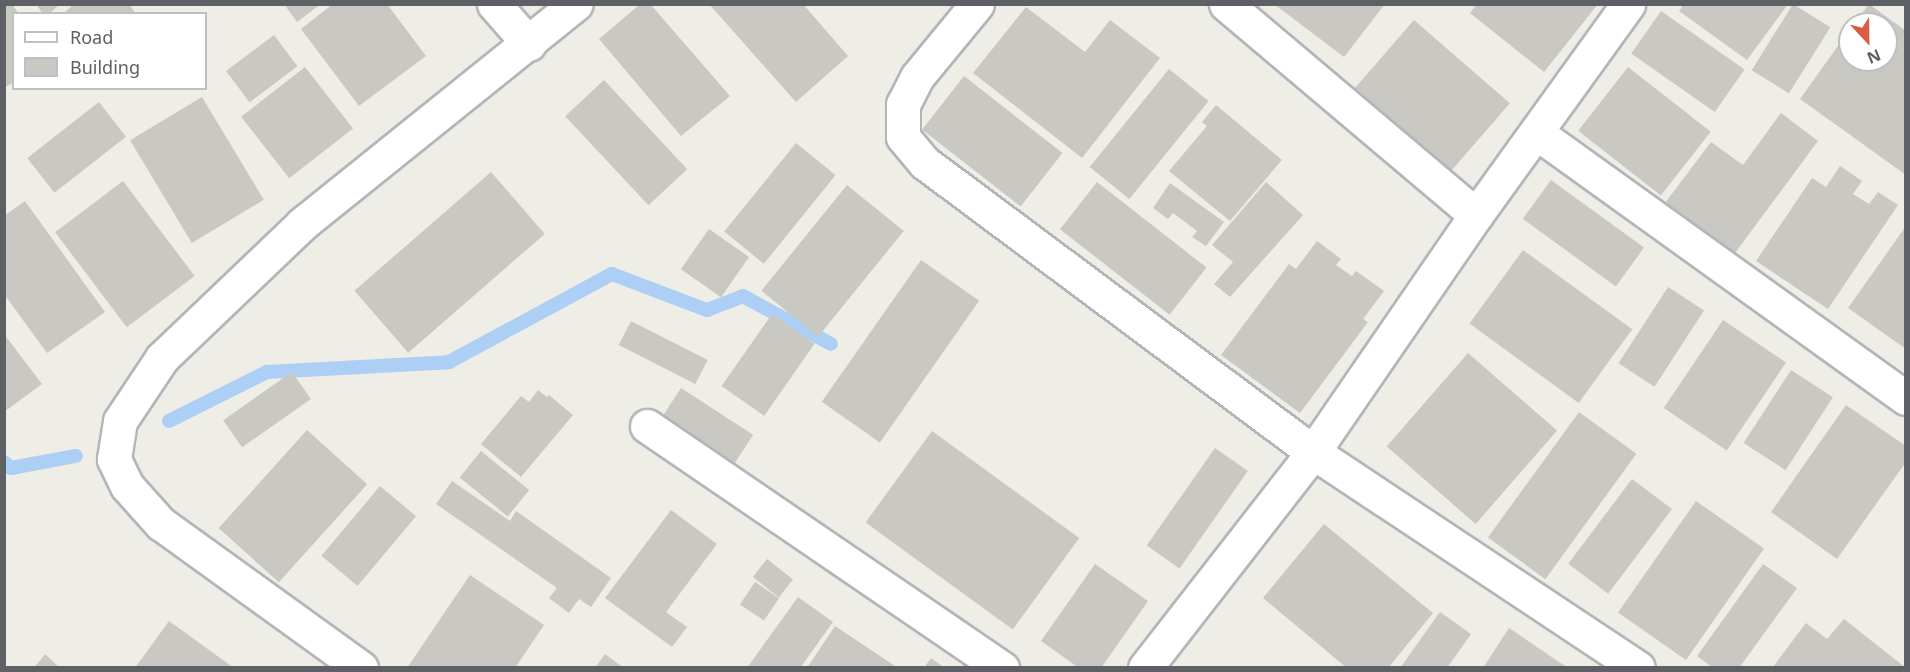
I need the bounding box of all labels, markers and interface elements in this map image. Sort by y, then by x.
legend [12,12,207,90]
north arrow [1838,12,1898,72]
text: Road [70,25,113,49]
text: N [1864,44,1884,69]
text: Building [70,55,140,79]

